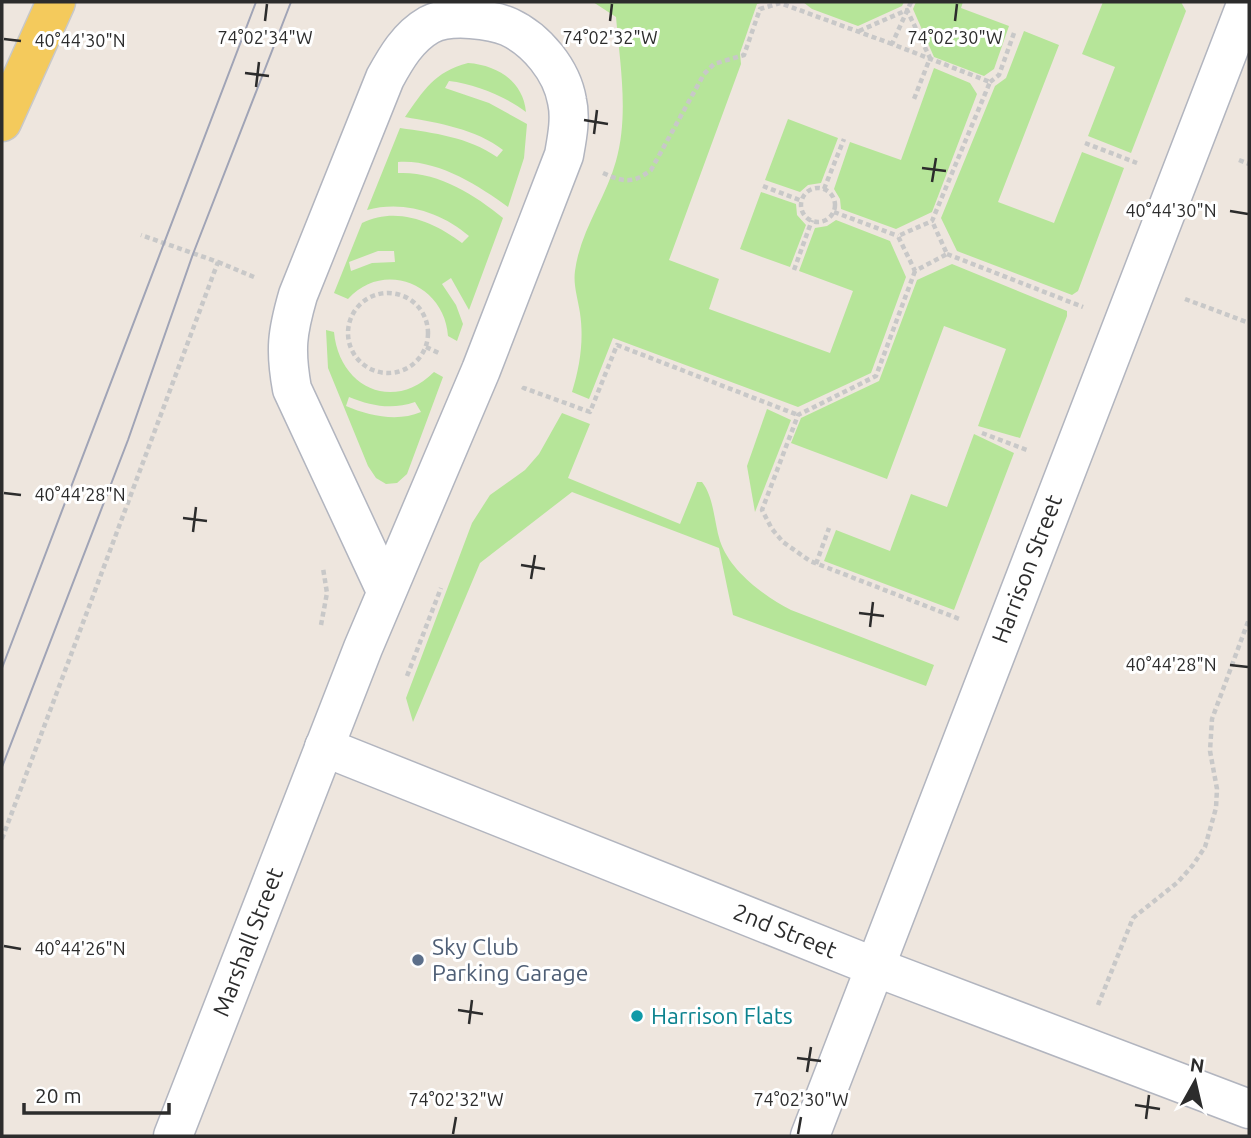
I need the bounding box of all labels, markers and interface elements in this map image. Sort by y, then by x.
text: 74°02'34"W [217,27,313,47]
text: 74°02'32"W [562,27,658,47]
text: 74°02'30"W [907,27,1003,47]
text: 40°44'30"N [34,30,126,50]
text: 40°44'30"N [1125,200,1217,220]
text: 40°44'28"N [34,484,126,504]
street label: Harrison Street [987,491,1066,647]
text: 40°44'28"N [1125,654,1217,674]
street label: Marshall Street [208,864,287,1020]
street label: 2nd Street [730,899,840,963]
place label: Sky Club Parking Garage [432,934,588,985]
text: 40°44'26"N [34,938,126,958]
marker: Sky Club Parking Garage [410,952,426,968]
place label: Harrison Flats [651,1003,793,1028]
marker: Harrison Flats [629,1008,645,1024]
north arrow [1160,1047,1230,1117]
text: N [1189,1053,1206,1077]
scale bar [24,1072,170,1116]
text: 20 m [35,1083,82,1107]
text: 74°02'32"W [408,1089,504,1109]
text: 74°02'30"W [753,1089,849,1109]

